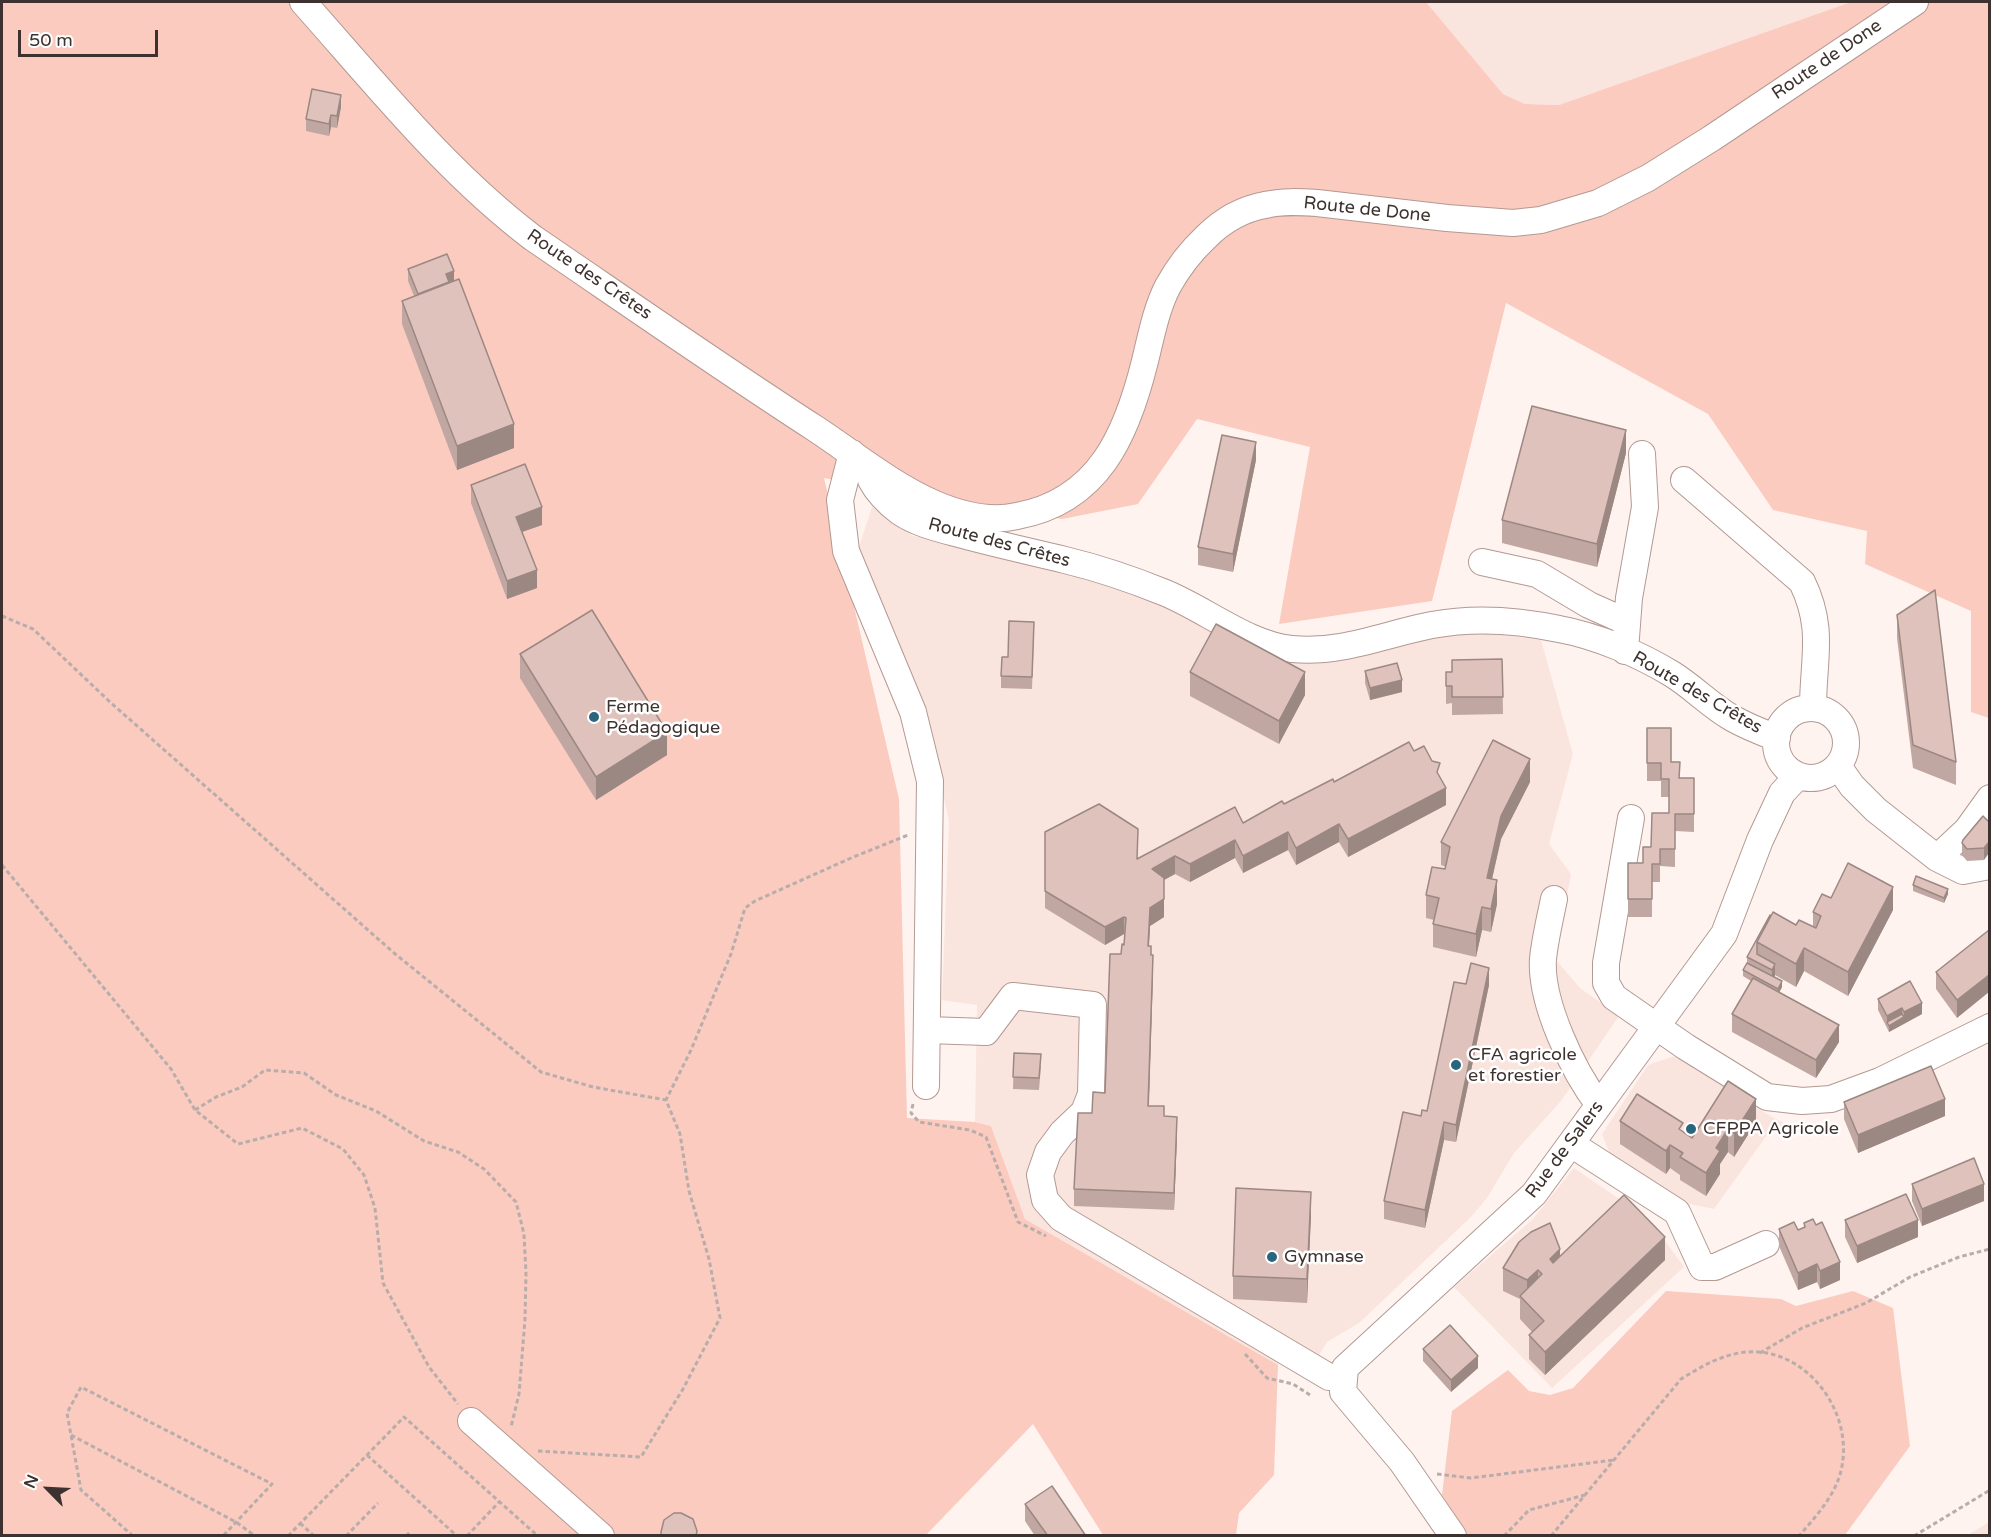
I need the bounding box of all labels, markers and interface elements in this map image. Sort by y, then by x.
street label: Route de Done [1768,15,1886,105]
scale bar [21,18,160,56]
text: 50 m [29,29,73,51]
street label: Route de Done [1302,193,1432,227]
street label: Route des Crêtes [522,225,656,325]
street label: Route des Crêtes [926,514,1072,572]
street label: Route des Crêtes [1628,647,1766,739]
place label: Ferme Pédagogique [606,696,720,738]
marker: Ferme Pédagogique [587,710,601,724]
place label: CFA agricole et forestier [1468,1044,1577,1086]
marker: CFA agricole et forestier [1449,1058,1463,1072]
street label: Rue de Salers [1521,1097,1609,1203]
place label: CFPPA Agricole [1703,1118,1839,1140]
marker: CFPPA Agricole [1684,1122,1698,1136]
place label: Gymnase [1284,1246,1364,1268]
marker: Gymnase [1265,1250,1279,1264]
north arrow [18,1459,78,1519]
text: N [20,1472,43,1492]

